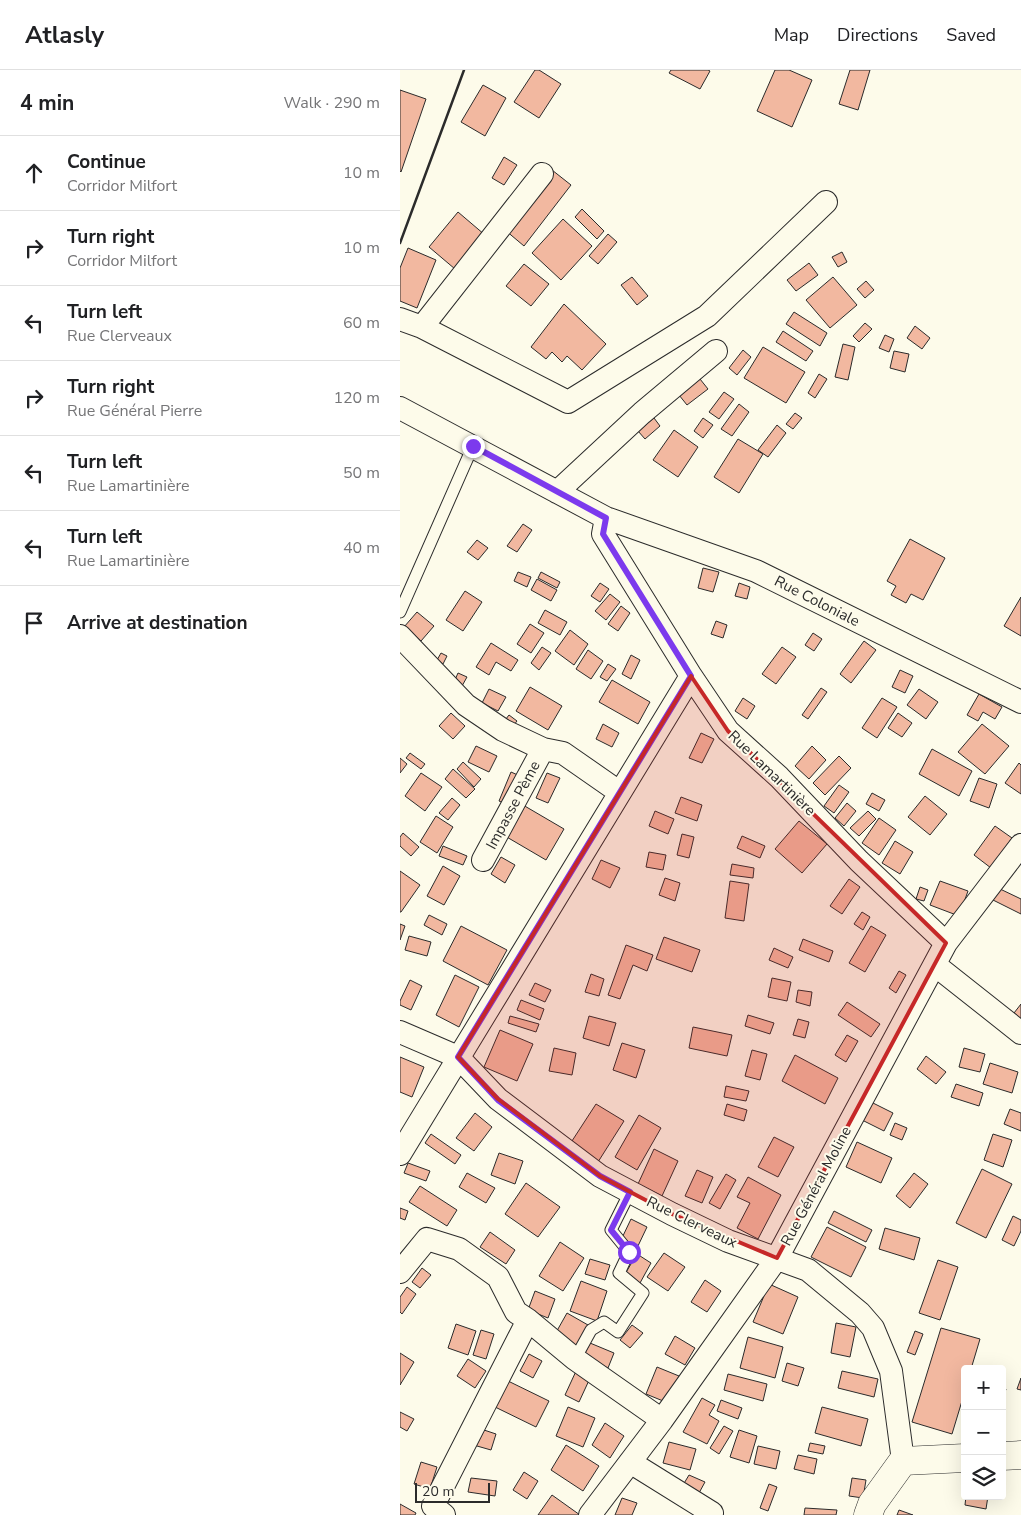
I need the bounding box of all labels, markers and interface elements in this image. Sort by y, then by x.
text: Atlasly [25,19,104,51]
text: Map [774,23,809,47]
text: Directions [837,23,918,47]
text: Saved [946,23,996,47]
text: 4 min [20,89,74,117]
text: Walk · 290 m [284,92,380,114]
text: Continue [67,149,146,175]
icon: ahead [20,159,48,187]
text: 10 m [343,162,380,184]
text: Corridor Milfort [67,175,177,197]
text: Turn right [67,224,154,250]
icon: right [20,234,48,262]
text: 10 m [343,237,380,259]
text: Corridor Milfort [67,250,177,272]
text: Turn left [67,299,142,325]
icon: left [20,309,48,337]
text: 60 m [343,312,380,334]
text: Rue Clerveaux [67,325,172,347]
text: Turn right [67,374,154,400]
icon: right [20,384,48,412]
text: 120 m [333,387,380,409]
text: Rue Général Pierre [67,400,202,422]
route end [462,435,485,458]
text: Turn left [67,449,142,475]
icon: left [20,459,48,487]
text: 50 m [343,462,380,484]
text: Rue Lamartinière [67,475,190,497]
text: Turn left [67,524,142,550]
icon: left [20,534,48,562]
text: 40 m [343,537,380,559]
text: Rue Lamartinière [67,550,190,572]
street label: Rue Coloniale [771,571,863,631]
icon: arrive [20,609,48,637]
text: Arrive at destination [67,610,248,636]
street label: Rue Lamartinière [724,726,820,820]
street label: Impasse Pème [481,757,545,853]
street label: Rue Général Moline [776,1123,856,1249]
street label: Rue Clerveaux [643,1191,741,1253]
route start [618,1241,641,1264]
map controls [961,1365,1006,1500]
button: + [961,1365,1006,1410]
button: − [961,1410,1006,1455]
button: layers [961,1455,1006,1500]
scale bar [415,1480,490,1503]
text: 20 m [422,1482,454,1501]

